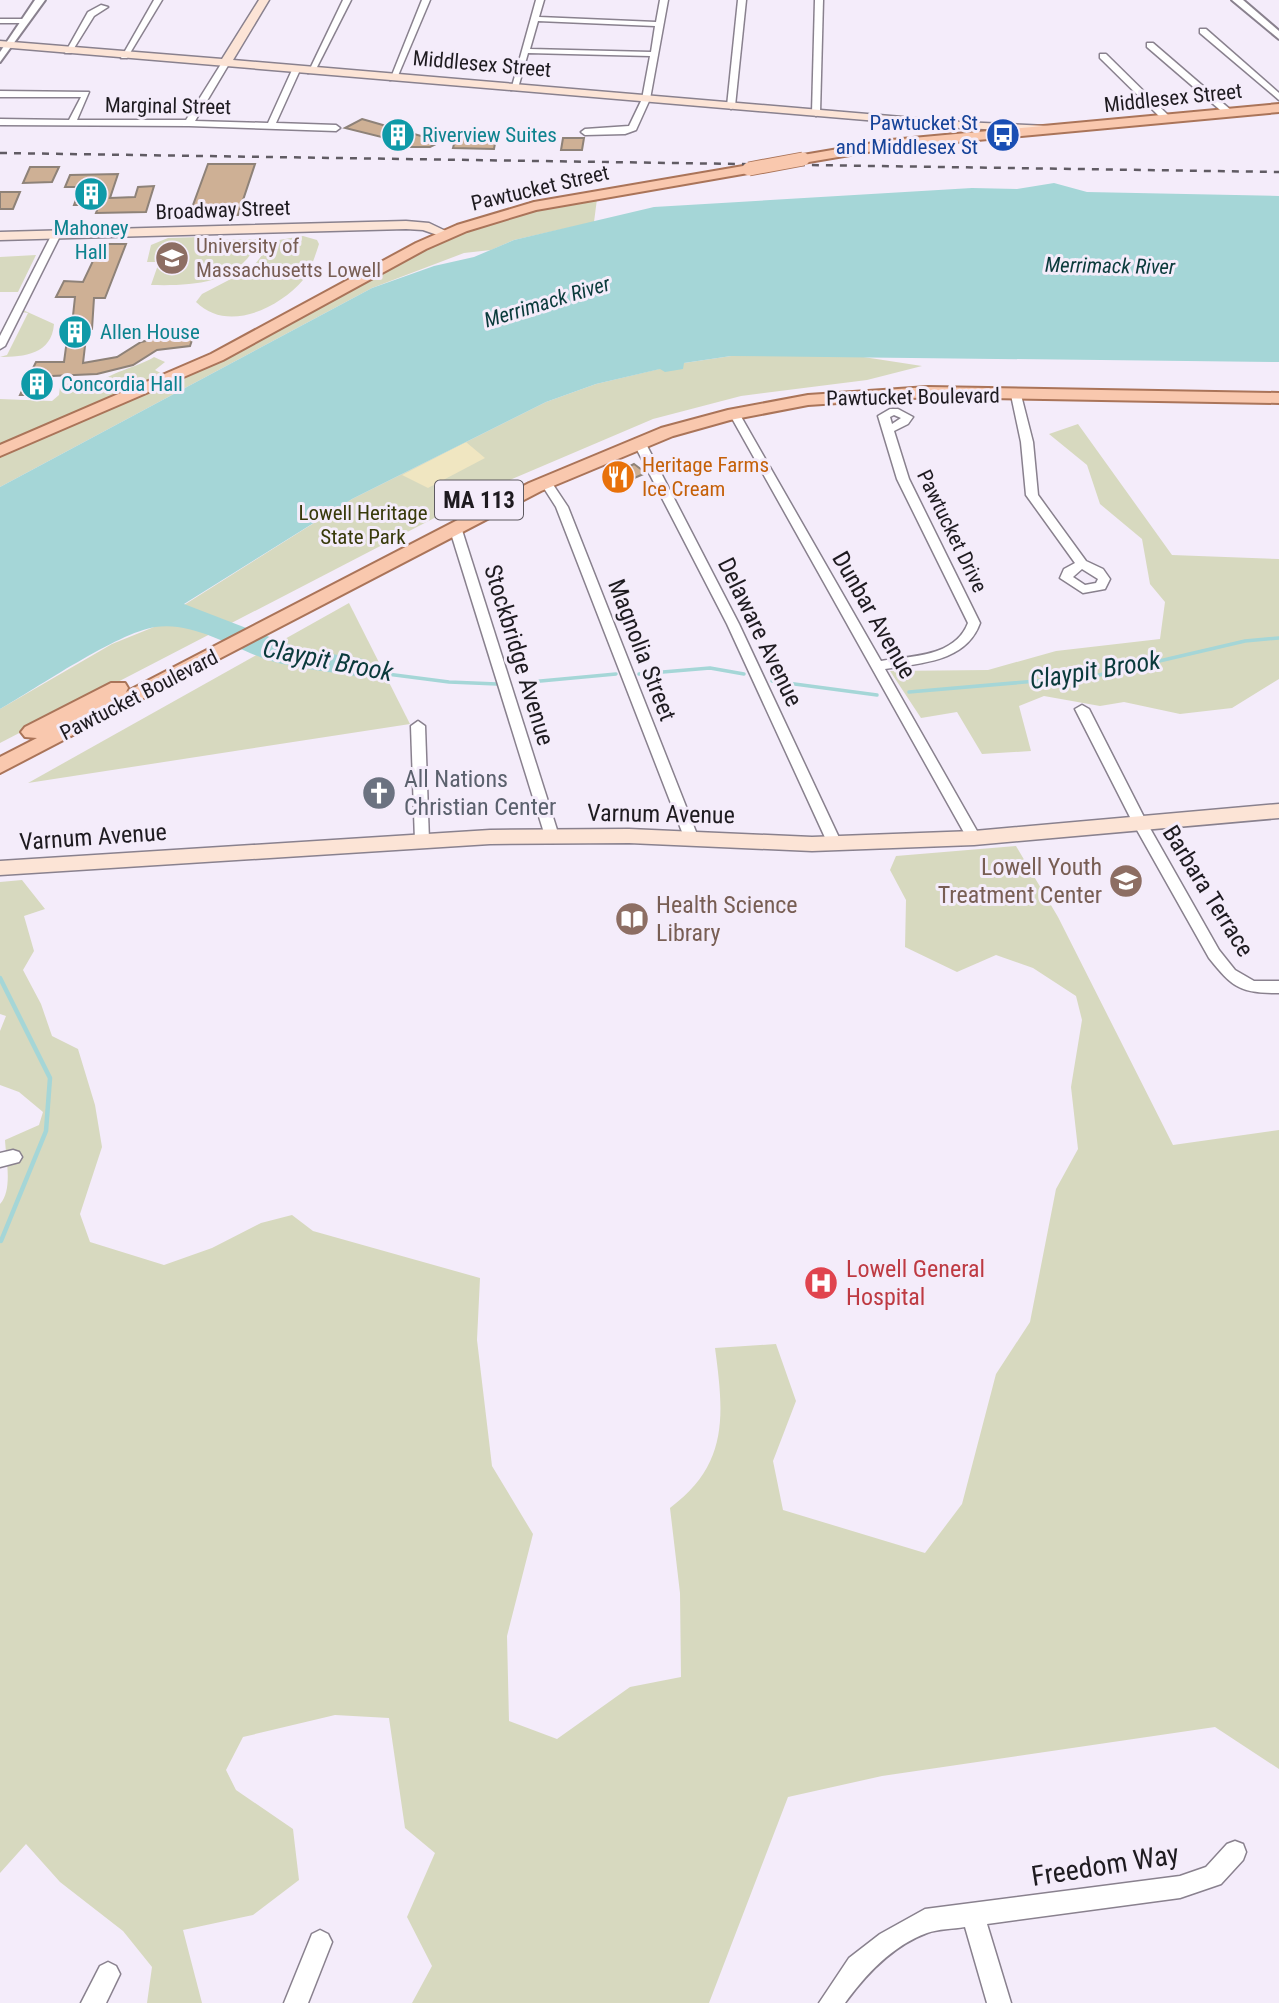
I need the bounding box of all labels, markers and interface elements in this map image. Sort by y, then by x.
street label: Middlesex Street [412,46,552,82]
street label: Middlesex Street [1103,79,1243,117]
street label: Marginal Street [105,93,231,119]
place label: Pawtucket St and Middlesex St [836,111,978,159]
building icon: Riverview Suites [379,116,417,154]
bus stop icon: Pawtucket St and Middlesex St [984,116,1022,154]
place label: Riverview Suites [422,123,557,147]
street label: Pawtucket Street [469,160,611,216]
building icon: Mahoney Hall [72,175,110,213]
street label: Broadway Street [155,196,291,224]
place label: Mahoney Hall [53,216,129,264]
place label: University of Massachusetts Lowell [196,234,381,282]
school or university icon: University of Massachusetts Lowell [153,239,191,277]
water label: Merrimack River [1045,253,1176,279]
water label: Merrimack River [481,271,614,333]
building icon: Allen House [56,313,94,351]
place label: Allen House [100,320,200,344]
building icon: Concordia Hall [18,365,56,403]
place label: Concordia Hall [61,372,183,396]
street label: Pawtucket Boulevard [826,383,1000,411]
place label: Heritage Farms Ice Cream [642,453,769,501]
restaurant icon: Heritage Farms Ice Cream [599,458,637,496]
street label: Pawtucket Drive [912,466,992,596]
road number: MA 113 [435,480,523,520]
park label: Lowell Heritage State Park [298,501,428,549]
street label: Dunbar Avenue [826,546,922,684]
street label: Delaware Avenue [712,553,808,711]
street label: Stockbridge Avenue [478,561,560,749]
street label: Magnolia Street [602,575,682,725]
water label: Claypit Brook [260,633,396,687]
street label: Pawtucket Boulevard [56,645,222,745]
water label: Claypit Brook [1027,645,1163,695]
place label: All Nations Christian Center [404,765,556,821]
church icon: All Nations Christian Center [360,774,398,812]
street label: Varnum Avenue [587,799,735,829]
street label: Varnum Avenue [18,818,168,856]
street label: Barbara Terrace [1157,820,1259,962]
place label: Lowell Youth Treatment Center [938,853,1102,909]
school or university icon: Lowell Youth Treatment Center [1107,862,1145,900]
place label: Health Science Library [656,891,798,947]
library icon: Health Science Library [613,900,651,938]
place label: Lowell General Hospital [846,1255,985,1311]
hospital icon: Lowell General Hospital [802,1264,840,1302]
street label: Freedom Way [1029,1837,1181,1893]

